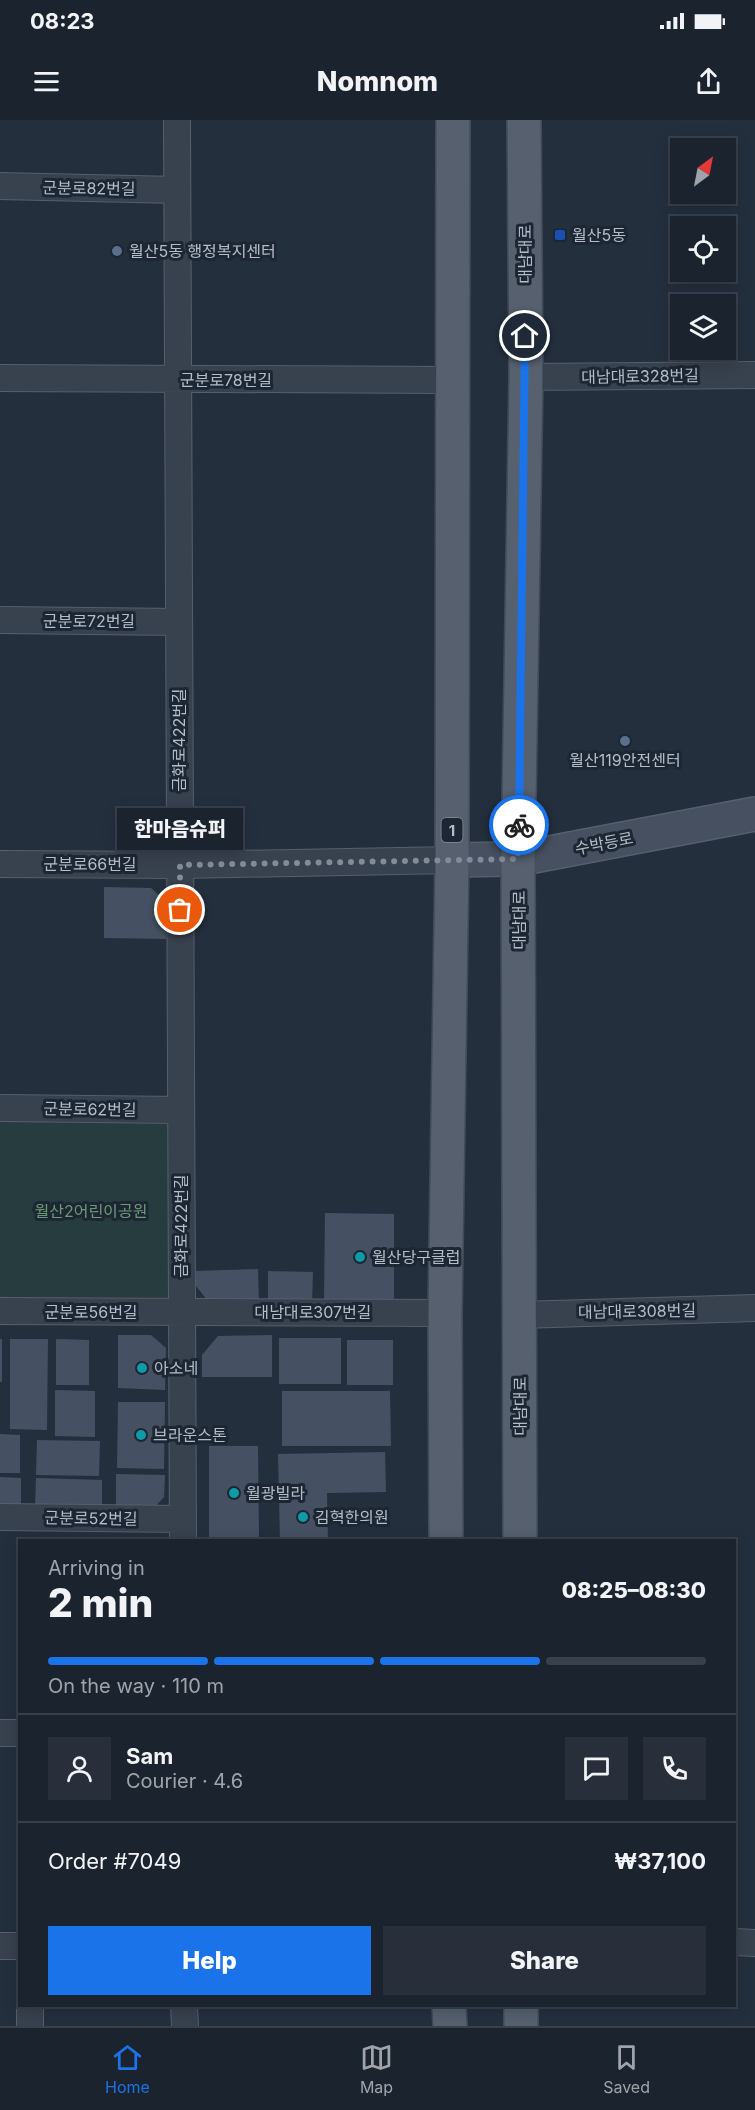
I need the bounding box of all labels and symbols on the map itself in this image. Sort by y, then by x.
north arrow [670,138,736,204]
street label: 군분로82번길 [42,177,136,199]
street label: 대남대로 [515,224,535,283]
place label: 월산5동 [572,225,626,245]
marker: 월산5동 [553,228,567,242]
place label: 월산5동 행정복지센터 [129,241,276,261]
marker: 월산5동 행정복지센터 [110,244,124,258]
pin [499,310,550,361]
street label: 대남대로328번길 [581,365,699,387]
street label: 군분로78번길 [180,370,272,390]
street label: 군분로72번길 [43,611,135,631]
street label: 금화로422번길 [169,688,189,792]
marker: 월산119안전센터 [618,734,632,748]
place label: 월산119안전센터 [569,750,681,770]
courier [489,795,549,855]
callout: 한마음슈퍼 [117,808,243,850]
road number: 1 [442,818,462,842]
street label: 수박등로 [573,828,635,858]
street label: 군분로66번길 [43,854,137,874]
pin [154,884,205,935]
street label: 대남대로 [509,890,529,949]
street label: 군분로62번길 [43,1098,137,1120]
street label: 금화로422번길 [171,1174,191,1278]
park label: 월산2어린이공원 [35,1201,147,1221]
place label: 월산당구클럽 [372,1247,460,1267]
marker: 월산당구클럽 [353,1250,367,1264]
street label: 대남대로308번길 [578,1300,696,1322]
street label: 군분로56번길 [44,1302,138,1322]
street label: 대남대로307번길 [254,1302,372,1322]
place label: 아소네 [154,1358,198,1378]
marker: 아소네 [135,1361,149,1375]
street label: 대남대로 [510,1376,530,1435]
place label: 브라운스톤 [153,1425,227,1445]
marker: 브라운스톤 [134,1428,148,1442]
place label: 월광빌라 [246,1483,305,1503]
marker: 월광빌라 [227,1486,241,1500]
street label: 군분로52번길 [44,1507,138,1529]
place label: 김혁한의원 [315,1507,389,1527]
marker: 김혁한의원 [296,1510,310,1524]

